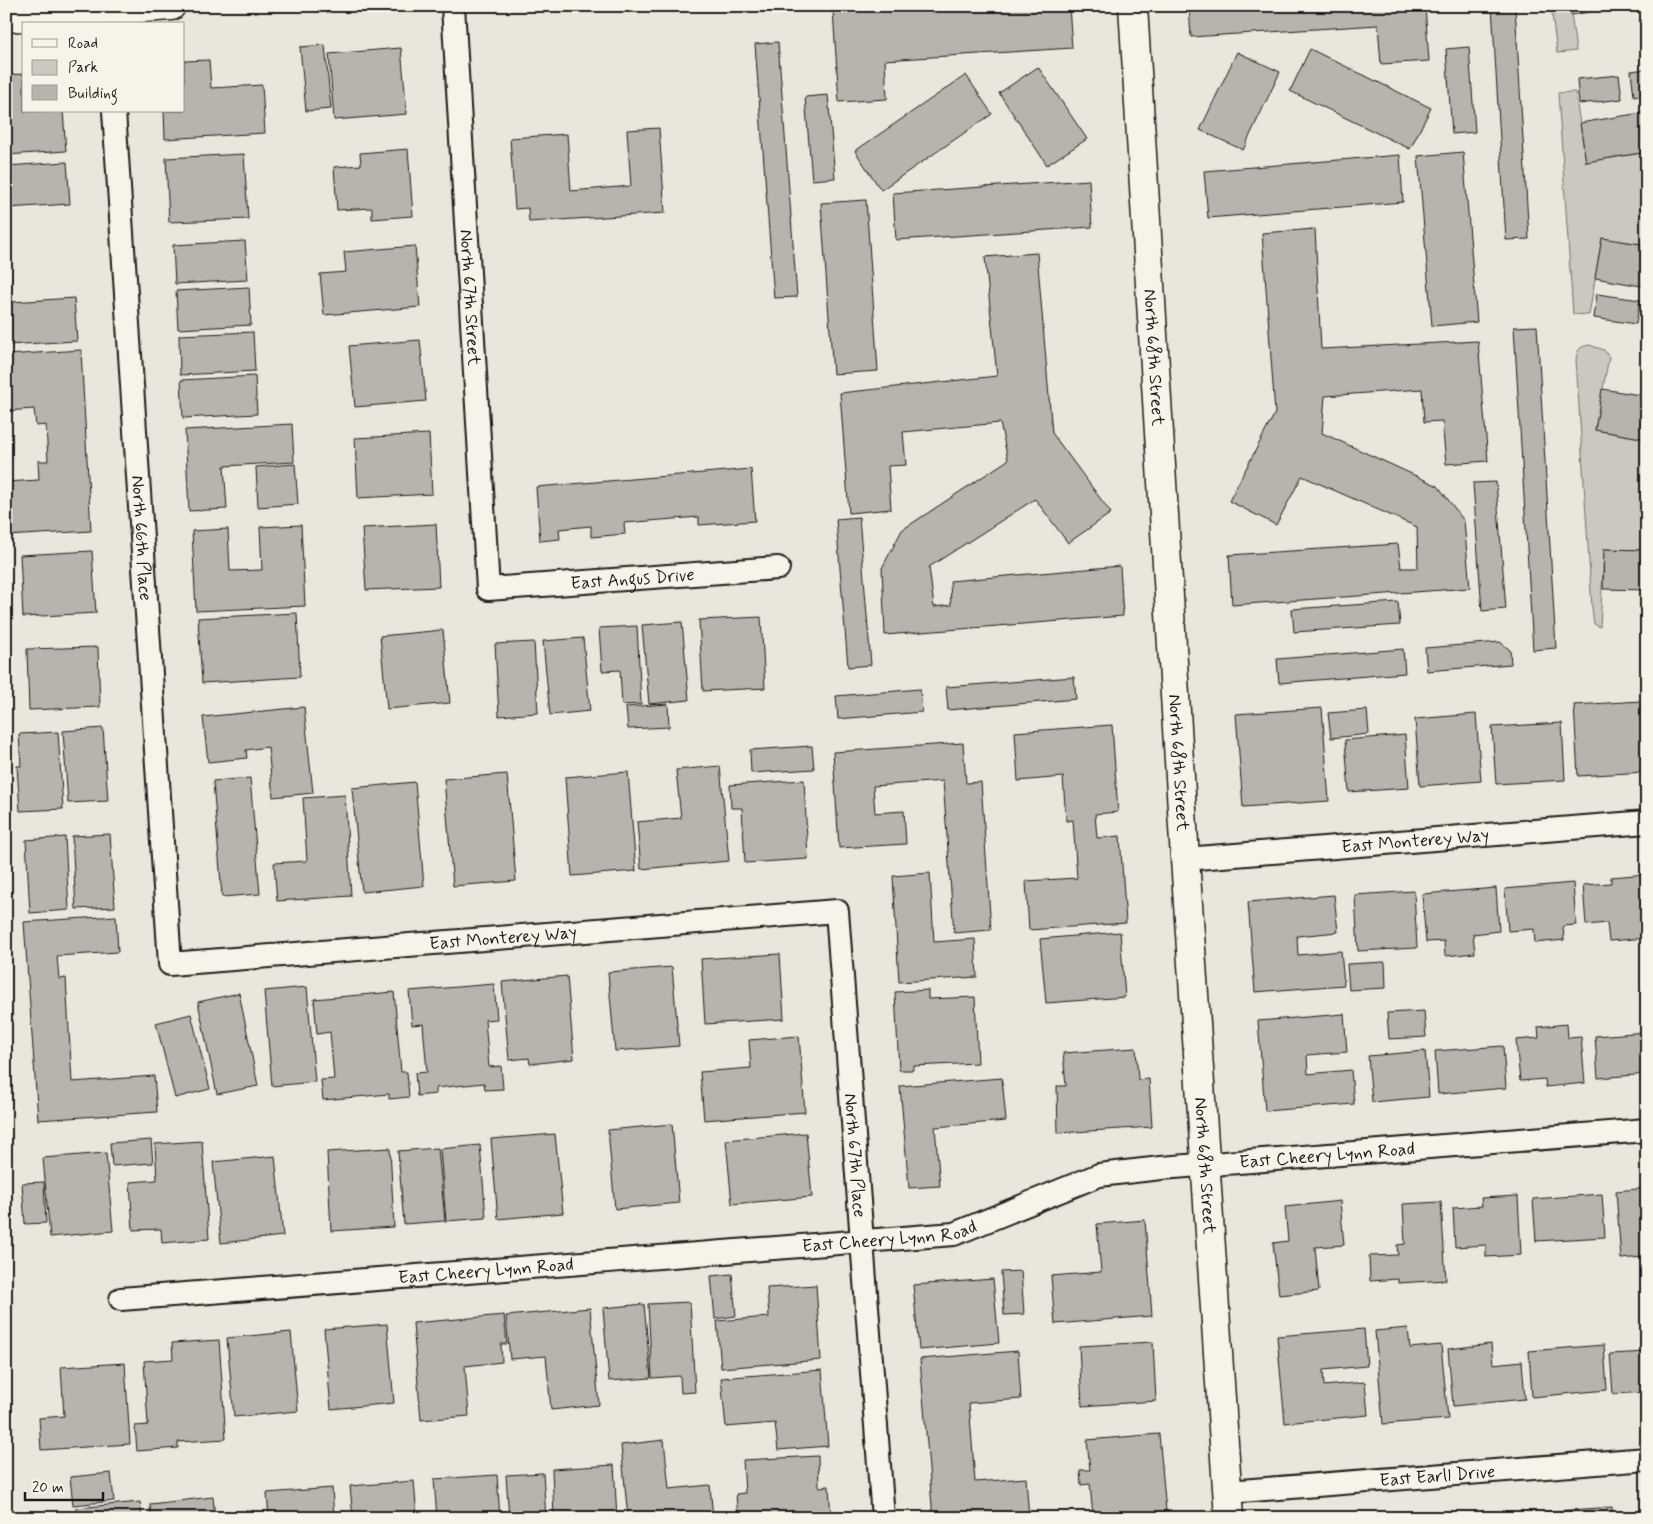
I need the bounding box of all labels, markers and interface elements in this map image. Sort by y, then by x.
legend [22,22,185,112]
text: Road [68,34,98,54]
text: Park [68,58,98,78]
text: Building [68,84,118,105]
street label: North 67th Street [453,229,486,367]
street label: North 68th Street [1137,288,1170,427]
street label: North 66th Place [125,475,157,602]
street label: East Angus Drive [570,563,695,596]
street label: North 68th Street [1162,693,1194,832]
street label: East Monterey Way [1341,824,1490,859]
street label: East Monterey Way [429,921,578,956]
street label: North 67th Place [838,1092,871,1218]
street label: North 68th Street [1188,1096,1221,1236]
street label: East Cheery Lynn Road [1239,1137,1416,1175]
street label: East Cheery Lynn Road [801,1215,981,1259]
street label: East Cheery Lynn Road [397,1253,575,1290]
street label: East Earll Drive [1379,1460,1496,1493]
scale bar [25,1469,102,1501]
text: 20 m [32,1478,64,1498]

